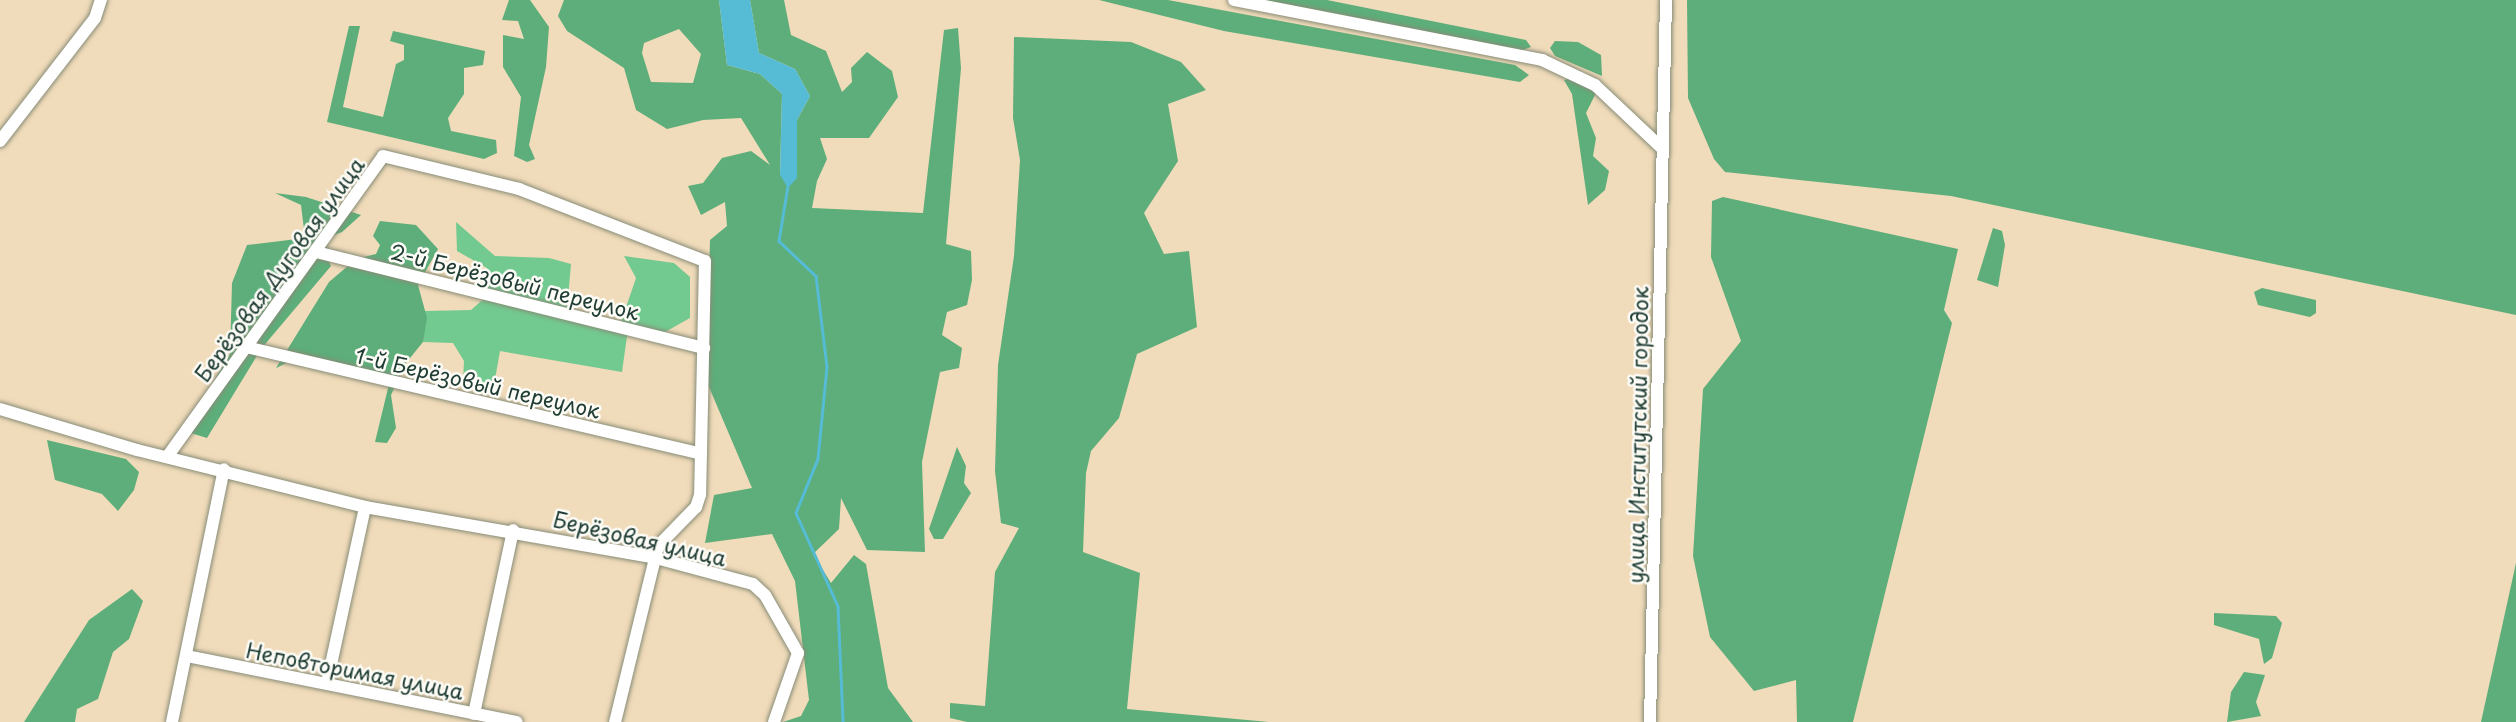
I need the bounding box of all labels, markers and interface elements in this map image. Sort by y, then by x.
street label: Берёзовая Дуговая улица [189,152,369,386]
street label: 2-й Берёзовый переулок [388,238,642,324]
street label: улица Институтский городок [1622,285,1652,585]
street label: 1-й Берёзовый переулок [353,342,603,422]
street label: Берёзовая улица [551,506,729,570]
street label: Неповторимая улица [244,637,466,703]

